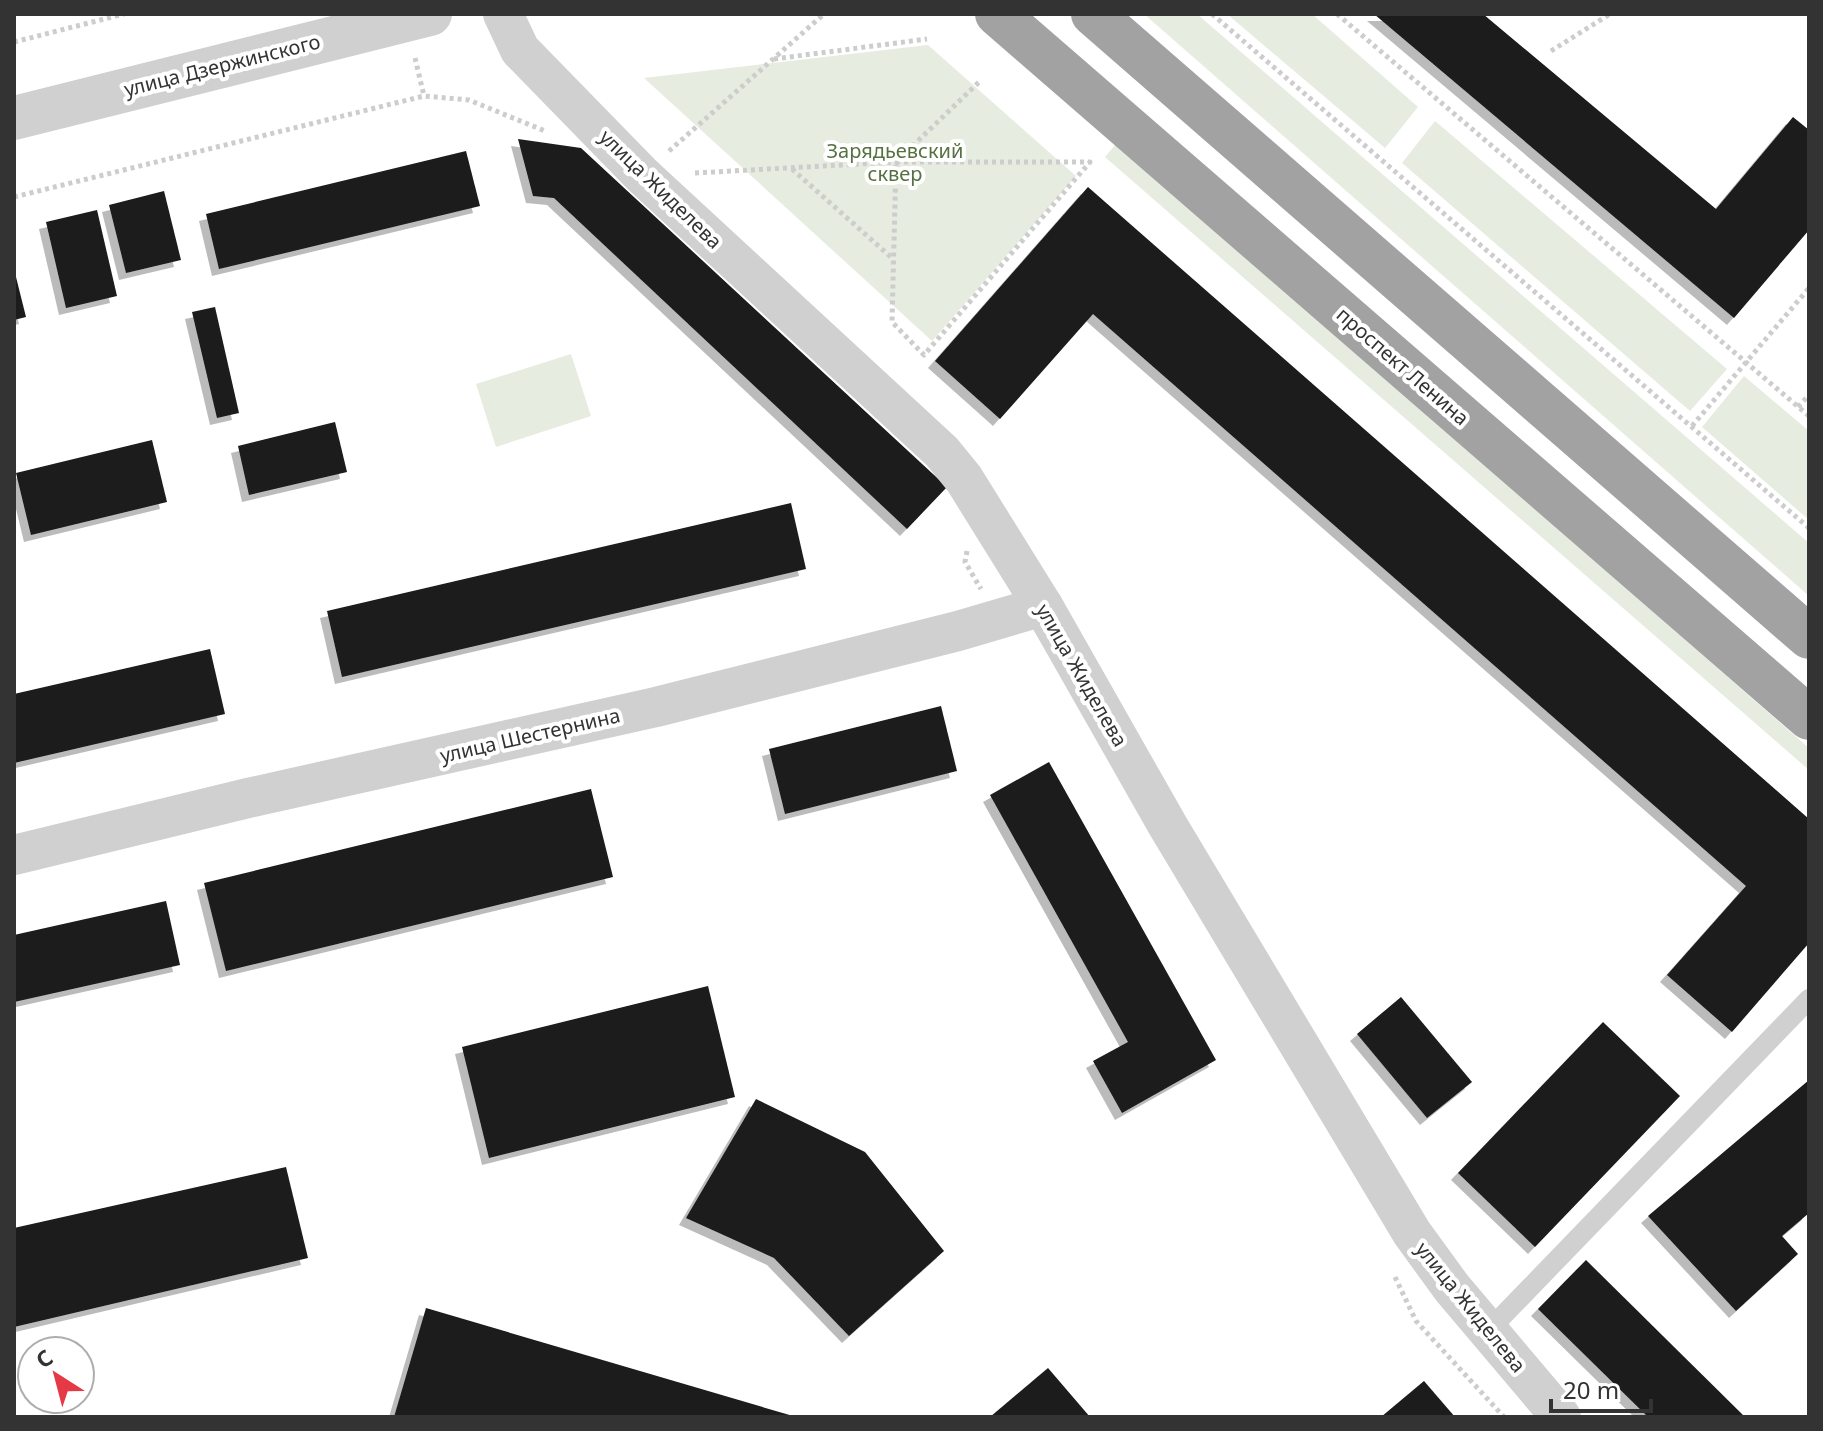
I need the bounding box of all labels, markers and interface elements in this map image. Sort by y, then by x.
street label: улица Дзержинского [121,28,323,102]
street label: улица Жиделева [594,123,728,255]
park label: Зарядьевский сквер [827,137,963,187]
street label: проспект Ленина [1331,301,1475,431]
street label: улица Жиделева [1030,599,1134,751]
street label: улица Шестернина [437,701,623,769]
street label: улица Жиделева [1410,1236,1532,1378]
north arrow [16,1335,96,1415]
text: С [29,1342,58,1374]
scale bar [1551,1363,1651,1413]
text: 20 m [1563,1373,1619,1406]

